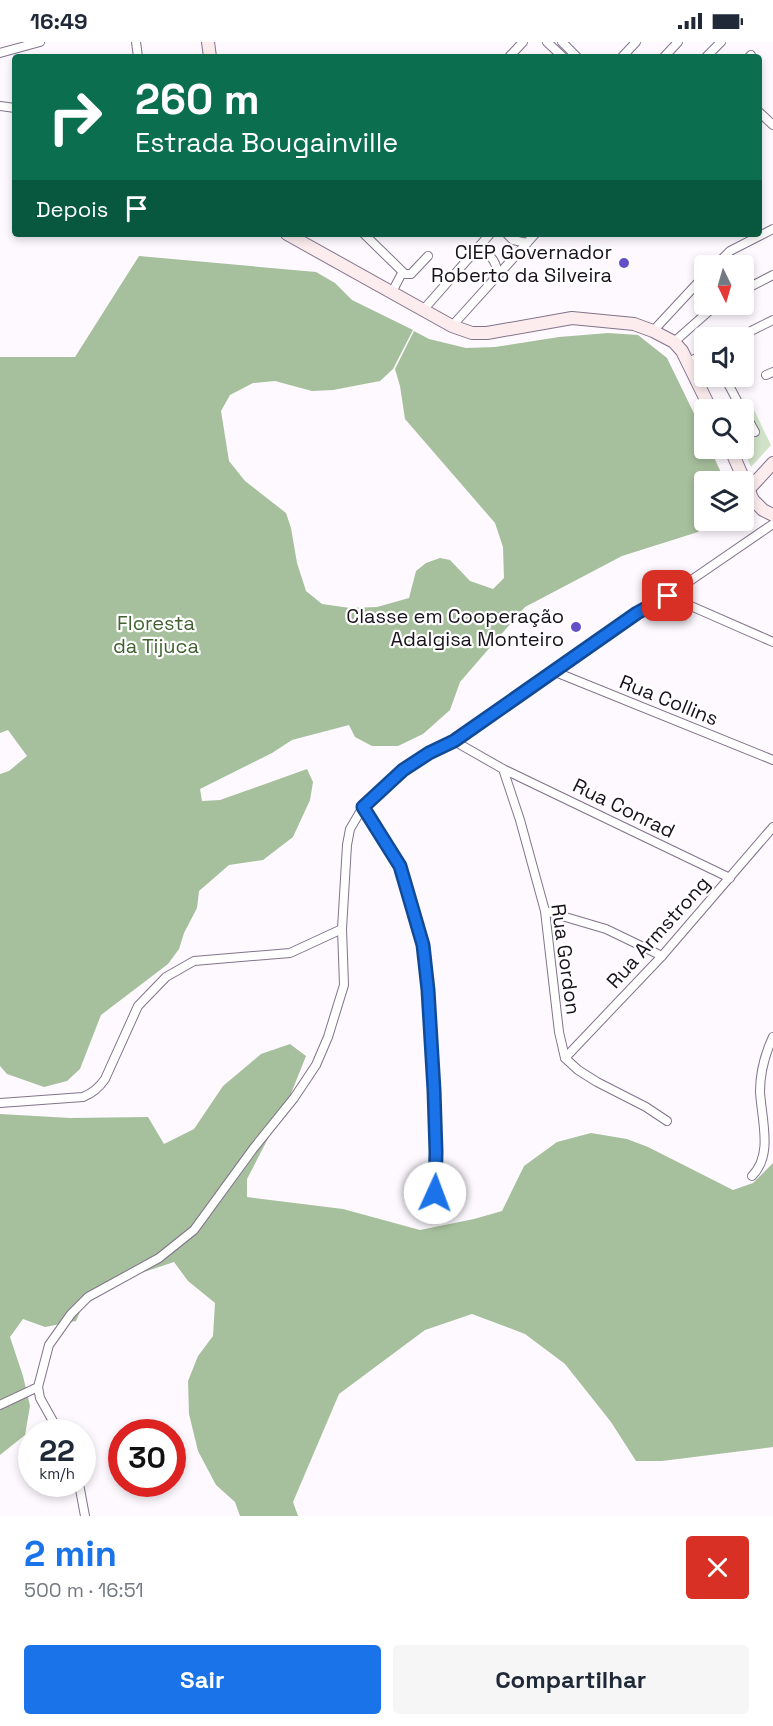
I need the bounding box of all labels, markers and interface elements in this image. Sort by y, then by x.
text: 16:49 [30,7,88,35]
text: 260 m [135,73,260,126]
icon: right [36,78,114,156]
text: Estrada Bougainville [135,125,398,160]
icon: arrive [120,192,153,225]
text: Depois [36,195,108,223]
place label: CIEP Governador Roberto da Silveira [431,239,612,288]
north arrow [694,255,754,315]
map controls [694,255,754,531]
marker: CIEP Governador Roberto da Silveira [617,256,631,270]
button: sound [694,327,754,387]
button: search [694,399,754,459]
button: layers [694,471,754,531]
pin [642,570,693,621]
icon: arrive [651,579,684,612]
place label: Classe em Cooperação Adalgisa Monteiro [346,603,564,652]
park label: Floresta da Tijuca [113,610,199,659]
marker: Classe em Cooperação Adalgisa Monteiro [569,620,583,634]
street label: Rua Collins [616,668,722,732]
street label: Rua Conrad [569,772,679,844]
street label: Rua Armstrong [601,870,715,994]
street label: Rua Gordon [545,902,587,1016]
position arrow [403,1161,467,1225]
speed limit sign: 30 [108,1419,186,1497]
text: 22 [39,1431,75,1470]
text: km/h [39,1464,75,1483]
text: 2 min [24,1531,117,1577]
button: close [686,1536,749,1599]
text: 500 m · 16:51 [24,1577,144,1603]
button: Sair [24,1645,381,1714]
button: Compartilhar [393,1645,749,1714]

